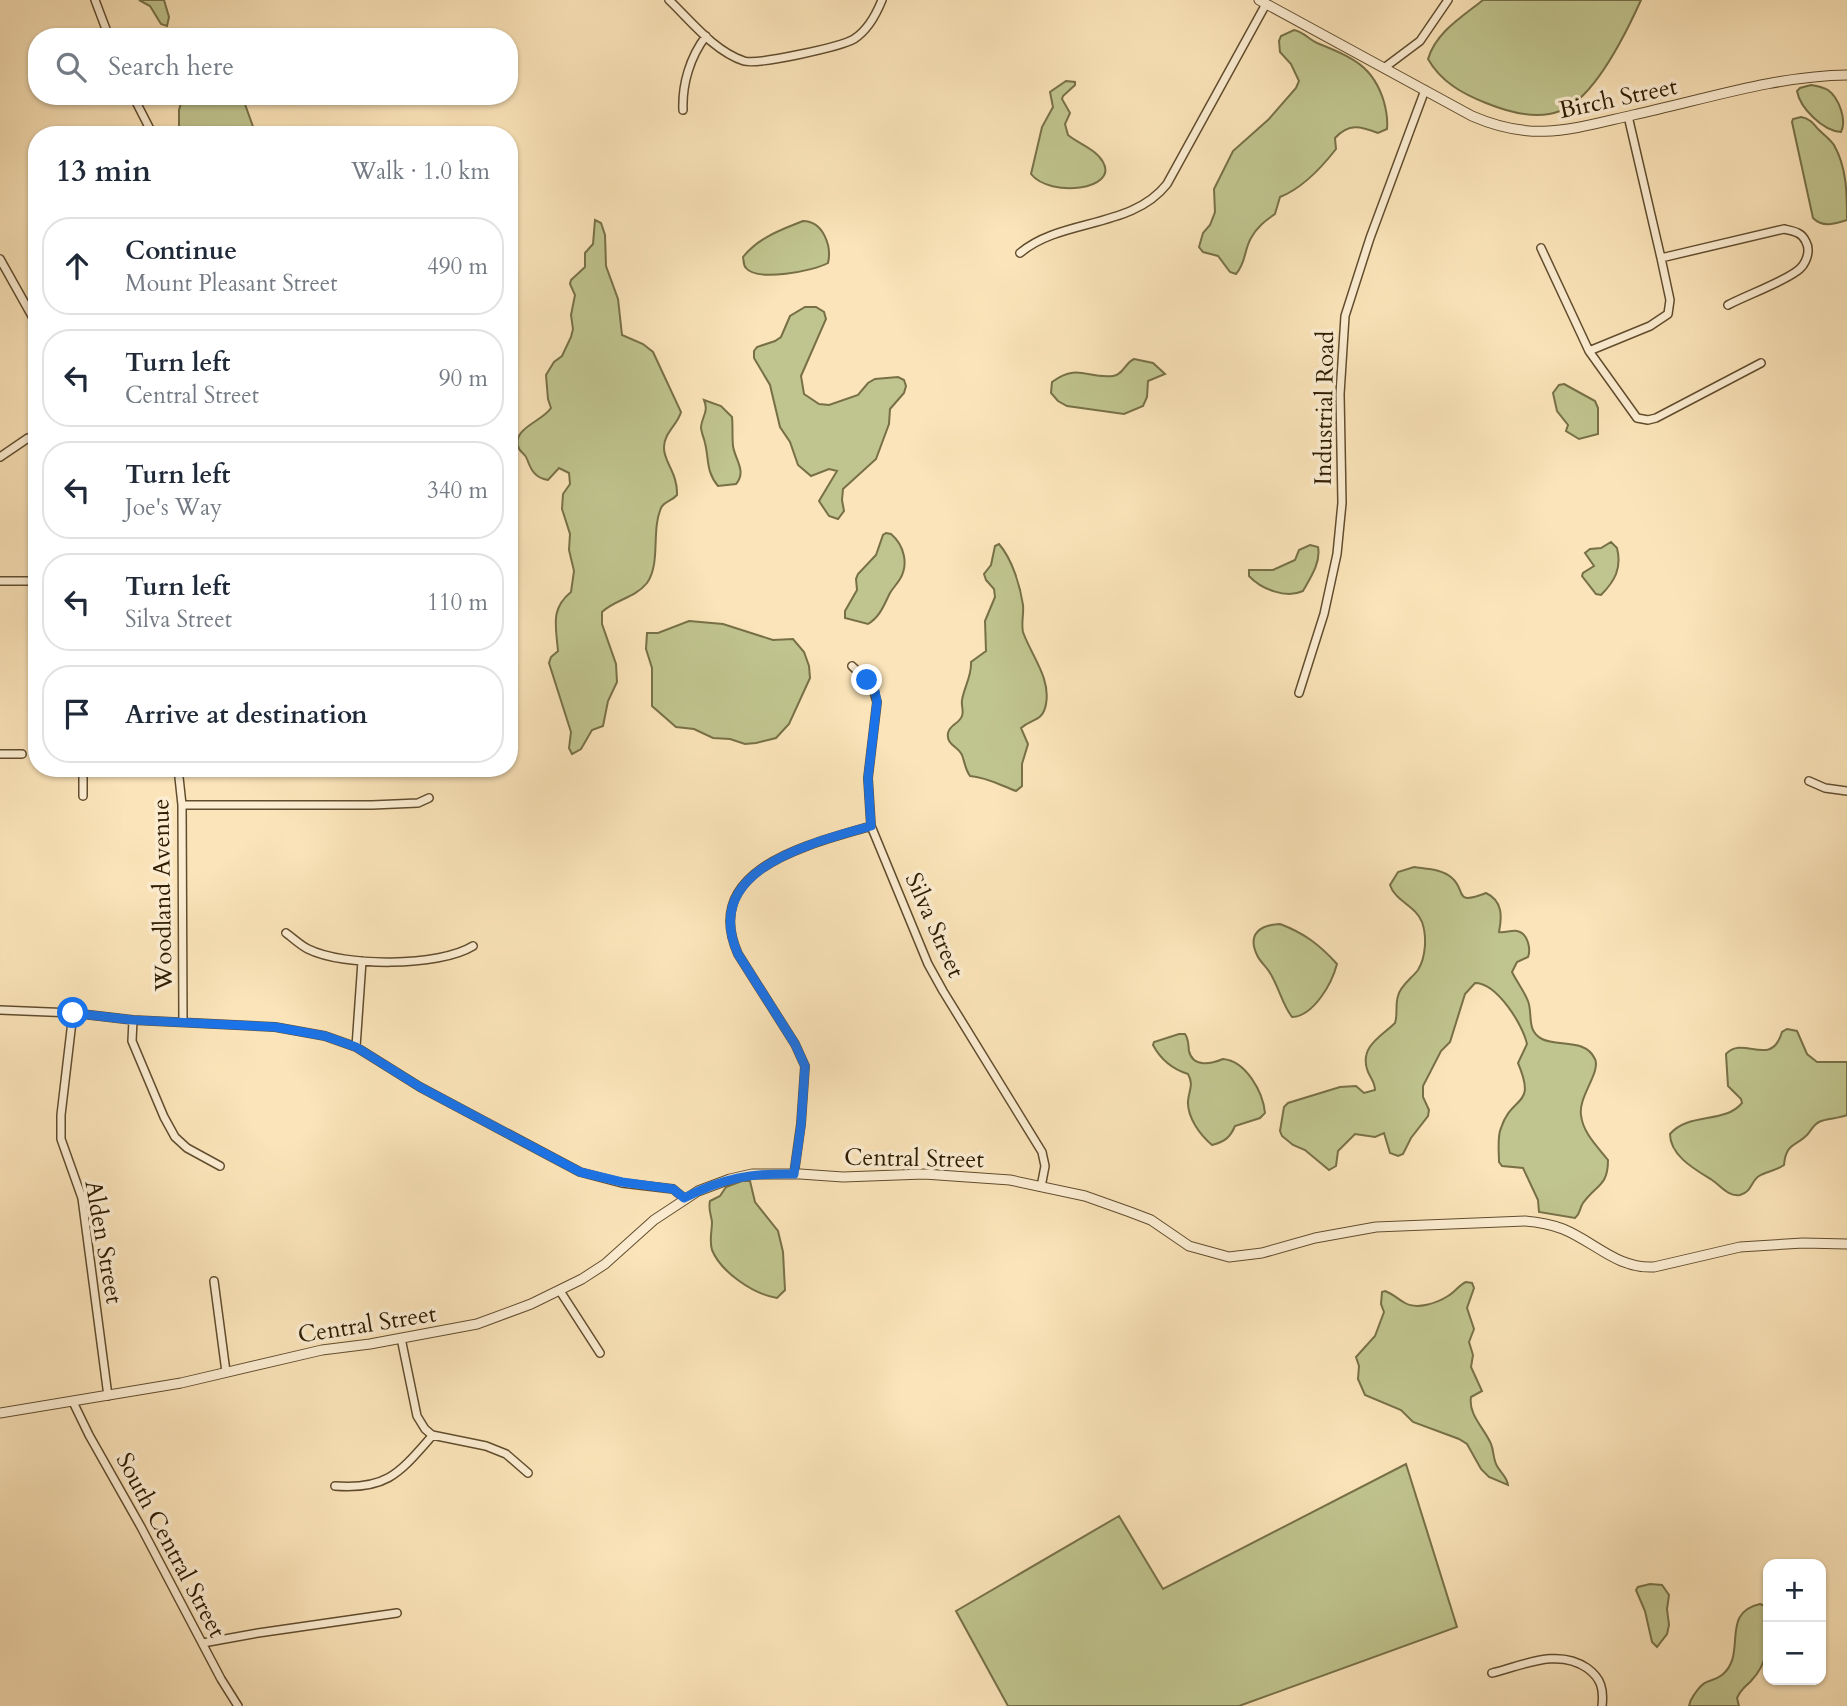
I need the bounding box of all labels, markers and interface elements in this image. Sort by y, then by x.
search box [28,28,518,105]
icon: search [52,48,90,86]
text: Search here [108,49,234,84]
street label: Birch Street [1556,70,1681,127]
text: 13 min [56,151,151,192]
text: Walk · 1.0 km [351,156,490,187]
text: Continue [125,233,237,268]
icon: ahead [58,247,96,285]
text: 490 m [427,251,488,282]
text: Mount Pleasant Street [125,268,338,299]
street label: Industrial Road [1307,330,1342,486]
text: Turn left [125,345,230,380]
icon: left [58,359,96,397]
text: 90 m [439,363,488,394]
text: Central Street [125,380,259,411]
text: Turn left [125,457,230,492]
icon: left [58,471,96,509]
text: 340 m [427,475,488,506]
text: Joe's Way [125,492,222,523]
text: Turn left [125,569,230,604]
icon: left [58,583,96,621]
text: 110 m [427,587,488,618]
text: Silva Street [125,604,232,635]
route end [851,664,882,695]
icon: arrive [58,695,96,733]
text: Arrive at destination [125,697,368,732]
street label: Woodland Avenue [144,799,181,992]
street label: Silva Street [897,868,972,983]
route start [57,997,88,1028]
street label: Central Street [844,1141,985,1176]
street label: Alden Street [76,1178,131,1307]
street label: Central Street [295,1297,439,1352]
street label: South Central Street [108,1447,234,1644]
map controls [1763,1559,1826,1685]
button: + [1763,1559,1826,1622]
button: − [1763,1622,1826,1685]

